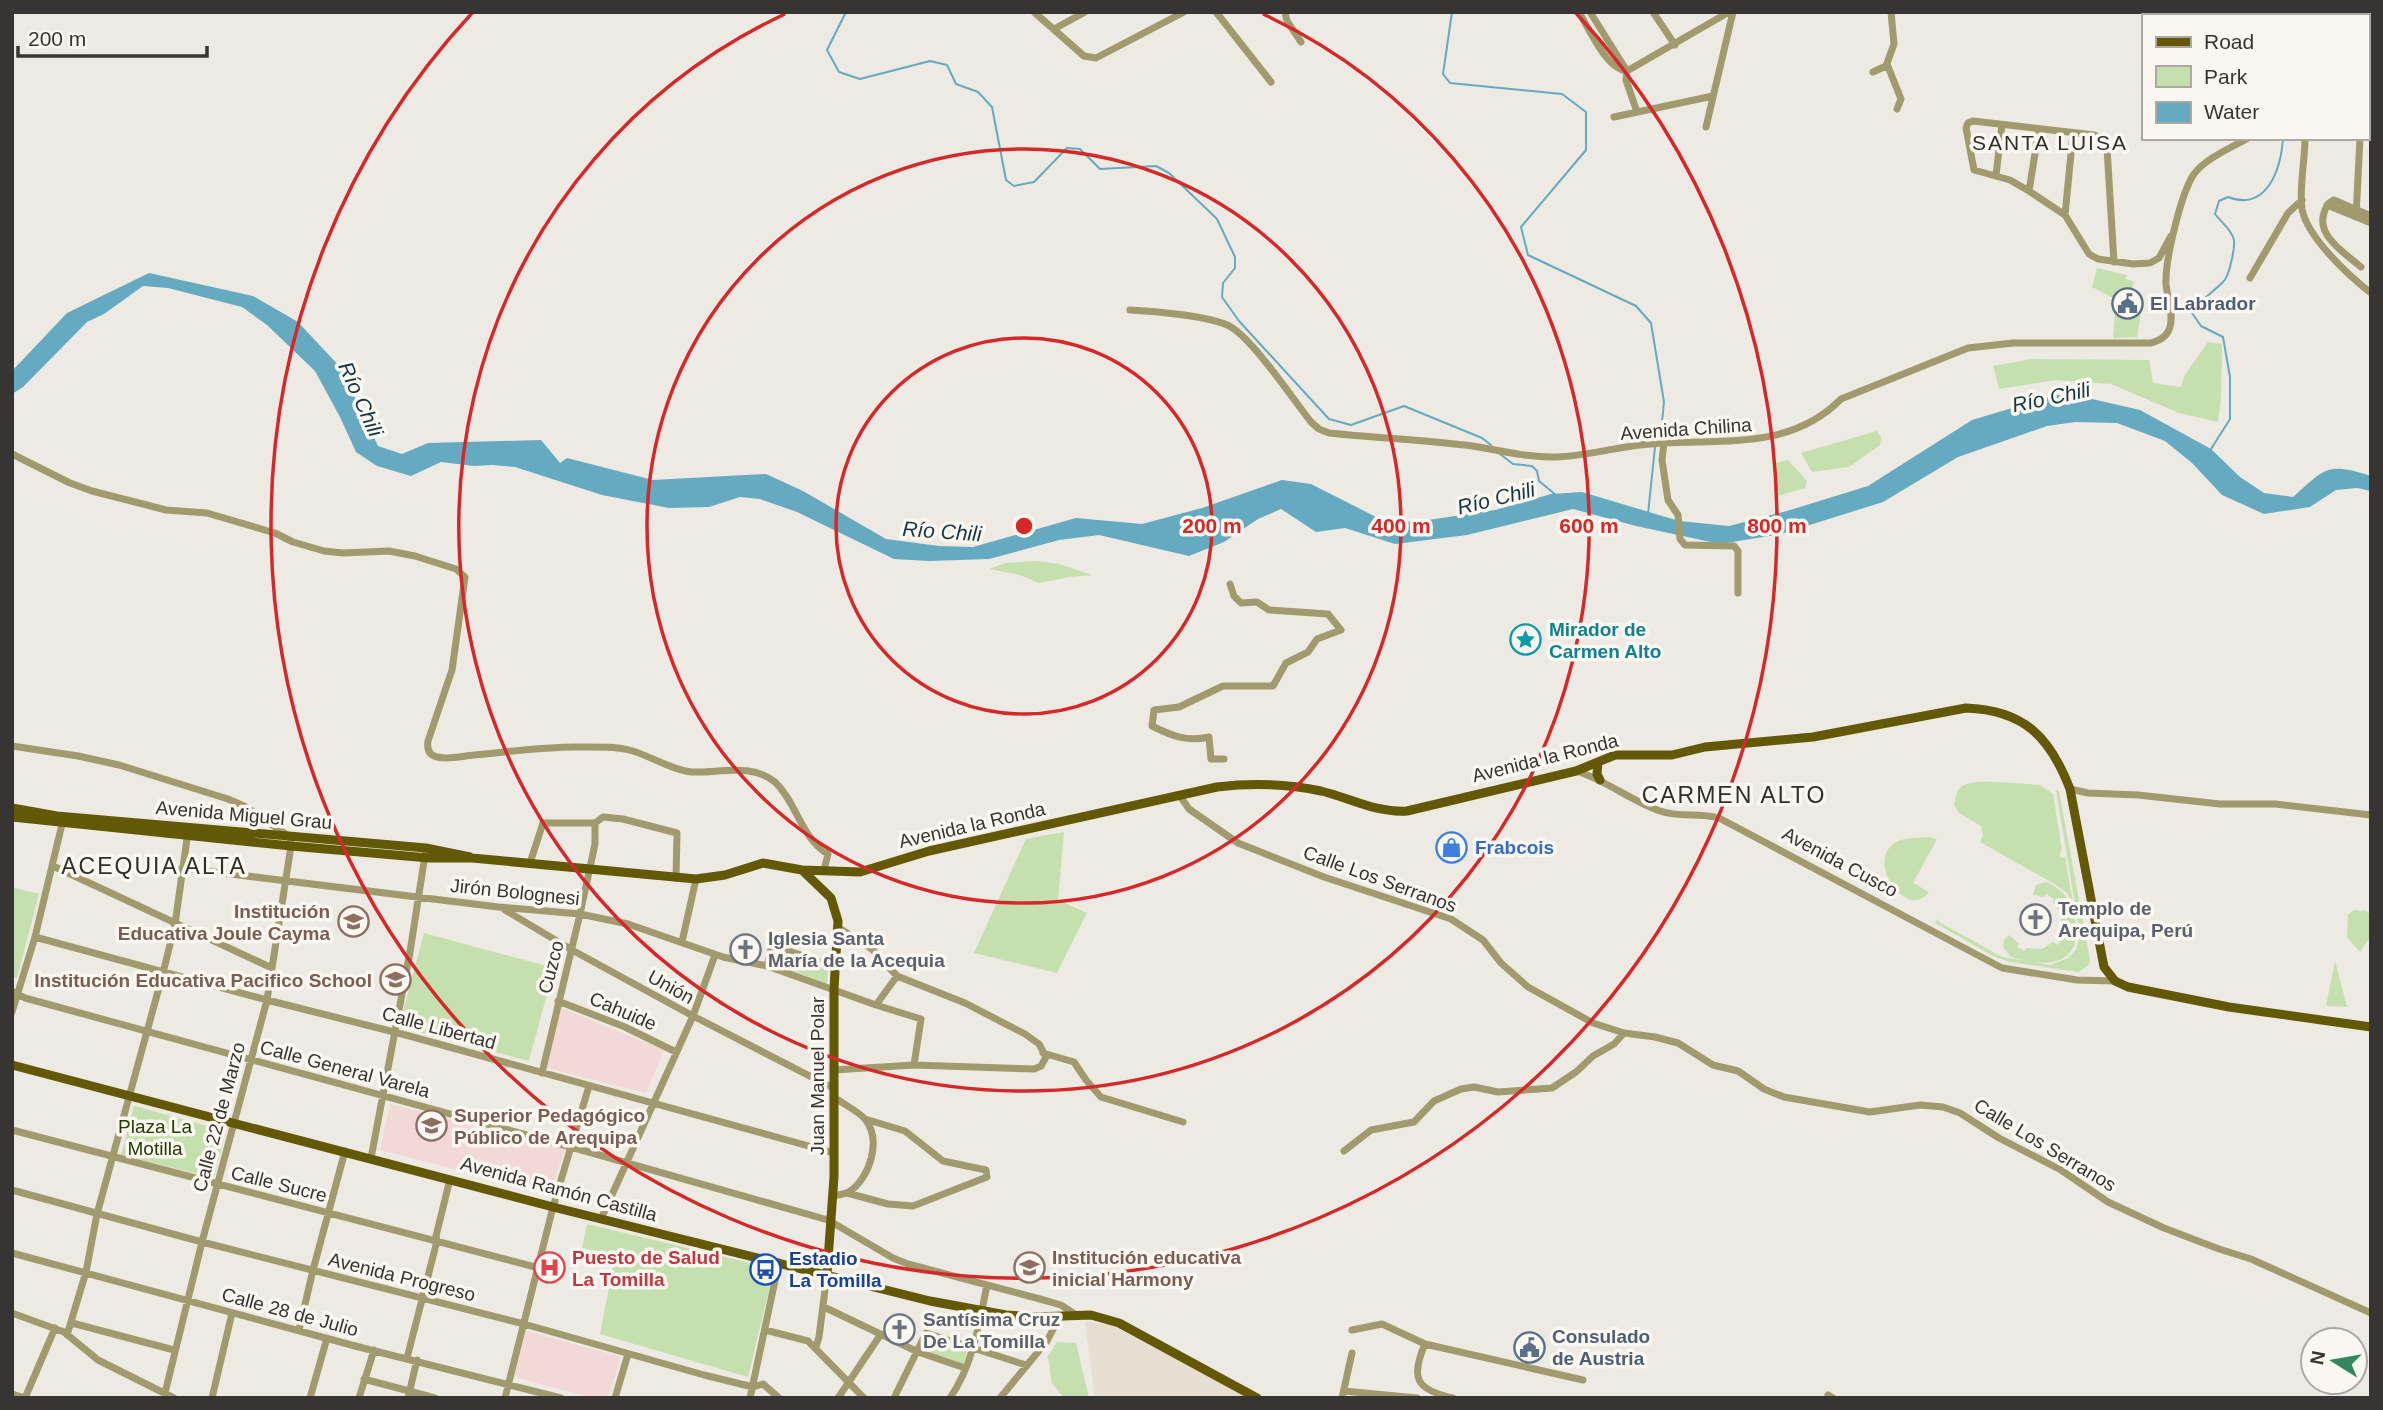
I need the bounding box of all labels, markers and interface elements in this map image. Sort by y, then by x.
scale bar [18,14,206,58]
legend [2142,14,2369,140]
text: 200 m [28,27,86,50]
text: Road [2204,30,2254,53]
text: Park [2204,65,2248,88]
text: Water [2204,100,2259,123]
district label: SANTA LUISA [1972,131,2128,154]
public building icon: El Labrador [2110,286,2144,320]
place label: El Labrador [2150,293,2256,314]
water label: Río Chili [334,358,388,441]
water label: Río Chili [2010,377,2094,416]
street label: Avenida Chilina [1620,414,1753,444]
water label: Río Chili [1455,477,1539,519]
centre of rings [1012,514,1036,538]
text: 200 m [1182,514,1242,537]
text: 400 m [1371,514,1431,537]
text: 600 m [1559,514,1619,537]
text: 800 m [1747,514,1807,537]
water label: Río Chili [902,517,984,545]
place label: Mirador de Carmen Alto [1549,619,1661,662]
place icon: Mirador de Carmen Alto [1509,623,1543,657]
street label: Avenida la Ronda [1470,730,1621,786]
district label: CARMEN ALTO [1642,782,1826,808]
street label: Avenida Miguel Grau [155,797,333,833]
street label: Avenida la Ronda [897,798,1048,852]
street label: Avenida Cusco [1779,823,1901,901]
shop icon: Frabcois [1435,830,1469,864]
place label: Frabcois [1475,837,1554,858]
street label: Calle Los Serranos [1300,841,1460,917]
district label: ACEQUIA ALTA [61,853,247,879]
street label: Jirón Bolognesi [449,875,581,909]
place label: Templo de Arequipa, Perú [2058,898,2193,941]
place label: Institución Educativa Joule Cayma [118,901,330,944]
church icon: Templo de Arequipa, Perú [2018,902,2052,936]
school or university icon: Institución Educativa Joule Cayma [336,905,370,939]
place label: Iglesia Santa María de la Acequia [768,928,945,971]
church icon: Iglesia Santa María de la Acequia [728,932,762,966]
street label: Cuzco [534,938,568,996]
school or university icon: Institución Educativa Pacifico School [378,963,412,997]
street label: Unión [644,966,698,1008]
place label: Institución Educativa Pacifico School [34,970,372,991]
street label: Cahuide [586,988,660,1034]
street label: Juan Manuel Polar [807,996,828,1155]
street label: Calle Libertad [380,1003,498,1053]
street label: Calle General Varela [258,1036,433,1102]
street label: Calle 22 de Marzo [189,1040,249,1194]
street label: Calle Los Serranos [1970,1094,2120,1196]
place label: Superior Pedagógico Público de Arequipa [454,1105,645,1148]
school or university icon: Superior Pedagógico Público de Arequipa [414,1109,448,1143]
park label: Plaza La Motilla [118,1116,192,1159]
street label: Avenida Ramón Castilla [459,1153,660,1225]
street label: Calle Sucre [229,1162,329,1206]
place label: Puesto de Salud La Tomilla [572,1247,720,1290]
place label: Institución educativa inicial Harmony [1052,1247,1241,1290]
place label: Estadio La Tomilla [789,1248,882,1291]
street label: Avenida Progreso [326,1249,478,1305]
hospital icon: Puesto de Salud La Tomilla [532,1251,566,1285]
school or university icon: Institución educativa inicial Harmony [1012,1251,1046,1285]
bus stop icon: Estadio La Tomilla [749,1252,783,1286]
street label: Calle 28 de Julio [219,1284,361,1340]
place label: Santísima Cruz De La Tomilla [923,1309,1060,1352]
church icon: Santísima Cruz De La Tomilla [883,1313,917,1347]
place label: Consulado de Austria [1552,1326,1650,1369]
north arrow [2299,1326,2369,1396]
public building icon: Consulado de Austria [1512,1330,1546,1364]
text: N [2306,1349,2329,1367]

